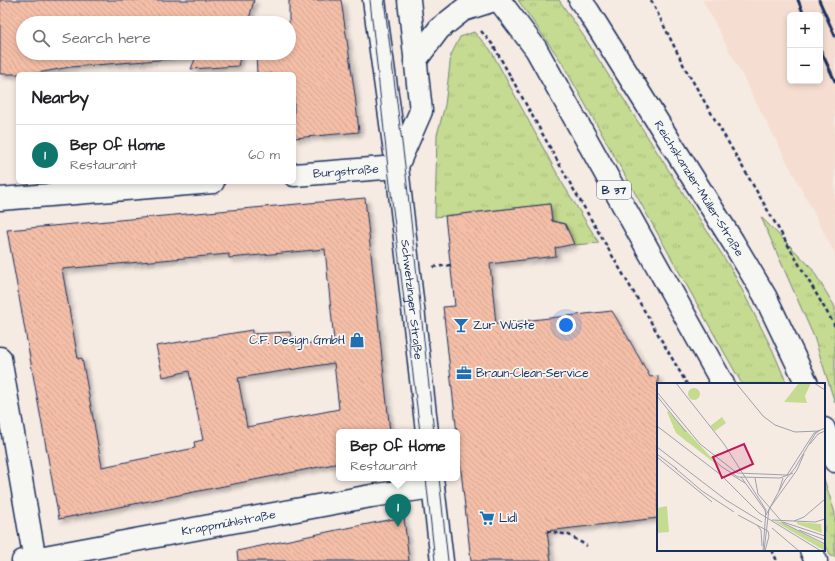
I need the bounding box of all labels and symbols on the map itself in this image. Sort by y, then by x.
street label: Reichskanzler-Müller-Straße [650,117,748,260]
street label: Burgstraße [312,160,380,183]
road number: B 37 [597,181,631,199]
street label: Schwetzinger Straße [396,239,427,361]
your location [556,315,576,335]
bar icon: Zur Wüste [452,316,470,334]
place label: Zur Wüste [473,317,535,334]
shop icon: C.F. Design GmbH [348,331,366,349]
place label: C.F. Design GmbH [249,332,345,350]
office icon: Braun-Clean-Service [455,364,473,382]
place label: Braun-Clean-Service [476,365,589,382]
inset map [657,383,825,551]
pin: 1 [385,494,411,527]
street label: Krappmühlstraße [180,506,277,540]
supermarket icon: Lidl [478,509,496,527]
place label: Lidl [499,510,517,527]

